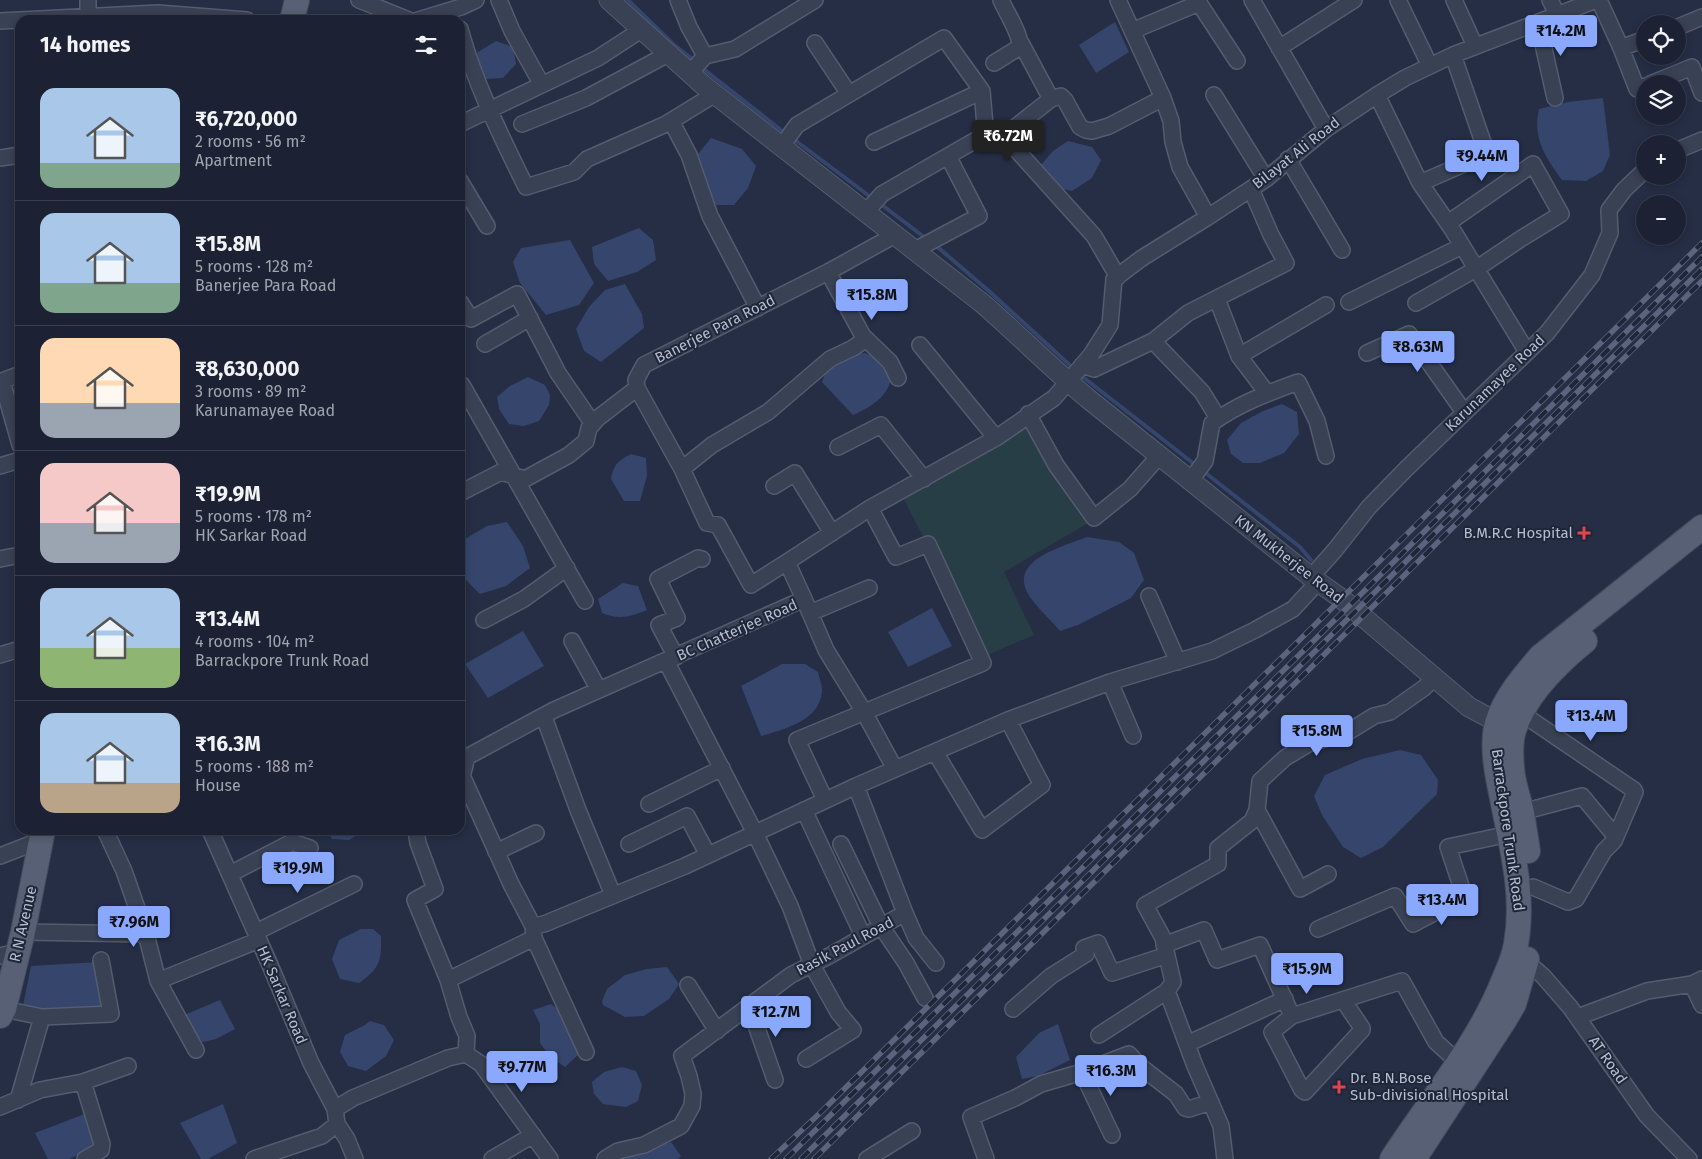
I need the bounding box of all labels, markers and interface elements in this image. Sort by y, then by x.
pin: ₹14.2M [1520,15,1602,57]
map controls [1636,15,1686,245]
button: locate [1636,15,1686,65]
text: ₹14.2M [1536,21,1586,40]
icon: filters [412,31,440,59]
text: 14 homes [40,32,130,58]
button: layers [1636,75,1686,125]
text: ₹6,720,000 [195,106,298,132]
icon: home [80,108,140,168]
street label: Bilayat Ali Road [1249,113,1343,193]
pin: ₹6.72M [967,120,1049,162]
text: ₹6.72M [983,126,1033,145]
text: 2 rooms · 56 m² [195,132,306,151]
button: + [1636,135,1686,185]
pin: ₹9.44M [1441,140,1523,182]
text: ₹9.44M [1456,146,1508,165]
text: Apartment [195,151,272,170]
button: − [1636,195,1686,245]
text: ₹15.8M [195,231,261,257]
icon: home [80,233,140,293]
text: 5 rooms · 128 m² [195,257,313,276]
text: Banerjee Para Road [195,276,336,295]
pin: ₹15.8M [831,278,913,321]
text: ₹15.8M [847,285,897,304]
street label: Banerjee Para Road [652,291,778,367]
pin: ₹8.63M [1377,330,1459,373]
street label: Karunamayee Road [1441,331,1549,435]
text: ₹8.63M [1392,337,1444,356]
text: ₹8,630,000 [195,356,300,382]
icon: home [80,358,140,418]
text: 3 rooms · 89 m² [195,382,306,401]
text: Karunamayee Road [195,401,335,420]
text: ₹19.9M [195,481,261,507]
icon: home [80,483,140,543]
text: 5 rooms · 178 m² [195,507,312,526]
street label: KN Mukherjee Road [1231,511,1347,607]
place label: B.M.R.C Hospital [1463,524,1574,542]
text: HK Sarkar Road [195,526,307,545]
marker: B.M.R.C Hospital [1577,526,1591,540]
street label: BC Chatterjee Road [674,595,800,665]
text: ₹13.4M [195,606,260,632]
icon: home [80,608,140,668]
text: 4 rooms · 104 m² [195,632,314,651]
text: Barrackpore Trunk Road [195,651,369,670]
pin: ₹13.4M [1550,700,1632,742]
text: ₹13.4M [1566,706,1616,725]
pin: ₹15.8M [1276,714,1358,757]
text: ₹15.8M [1292,721,1342,740]
text: ₹16.3M [195,731,261,757]
icon: home [80,733,140,793]
street label: Barrackpore Trunk Road [1488,748,1528,912]
text: 5 rooms · 188 m² [195,757,314,776]
text: House [195,776,241,795]
pin: ₹19.9M [257,852,339,894]
text: ₹19.9M [273,858,323,877]
street label: R N Avenue [6,884,40,964]
pin: ₹13.4M [1401,884,1483,926]
text: ₹13.4M [1417,890,1467,909]
pin: ₹7.96M [93,906,175,948]
text: ₹7.96M [109,912,159,931]
street label: Rasik Paul Road [793,913,897,979]
street label: HK Sarkar Road [253,943,311,1047]
pin: ₹15.9M [1266,952,1348,995]
text: ₹15.9M [1282,959,1332,978]
pin: ₹12.7M [735,996,817,1038]
text: ₹12.7M [752,1002,800,1021]
street label: AT Road [1585,1033,1631,1087]
pin: ₹9.77M [481,1050,563,1093]
pin: ₹16.3M [1070,1054,1152,1097]
text: ₹9.77M [497,1057,547,1076]
text: ₹16.3M [1086,1061,1136,1080]
place label: Dr. B.N.Bose Sub-divisional Hospital [1350,1069,1509,1104]
marker: Dr. B.N.Bose Sub-divisional Hospital [1332,1080,1346,1094]

